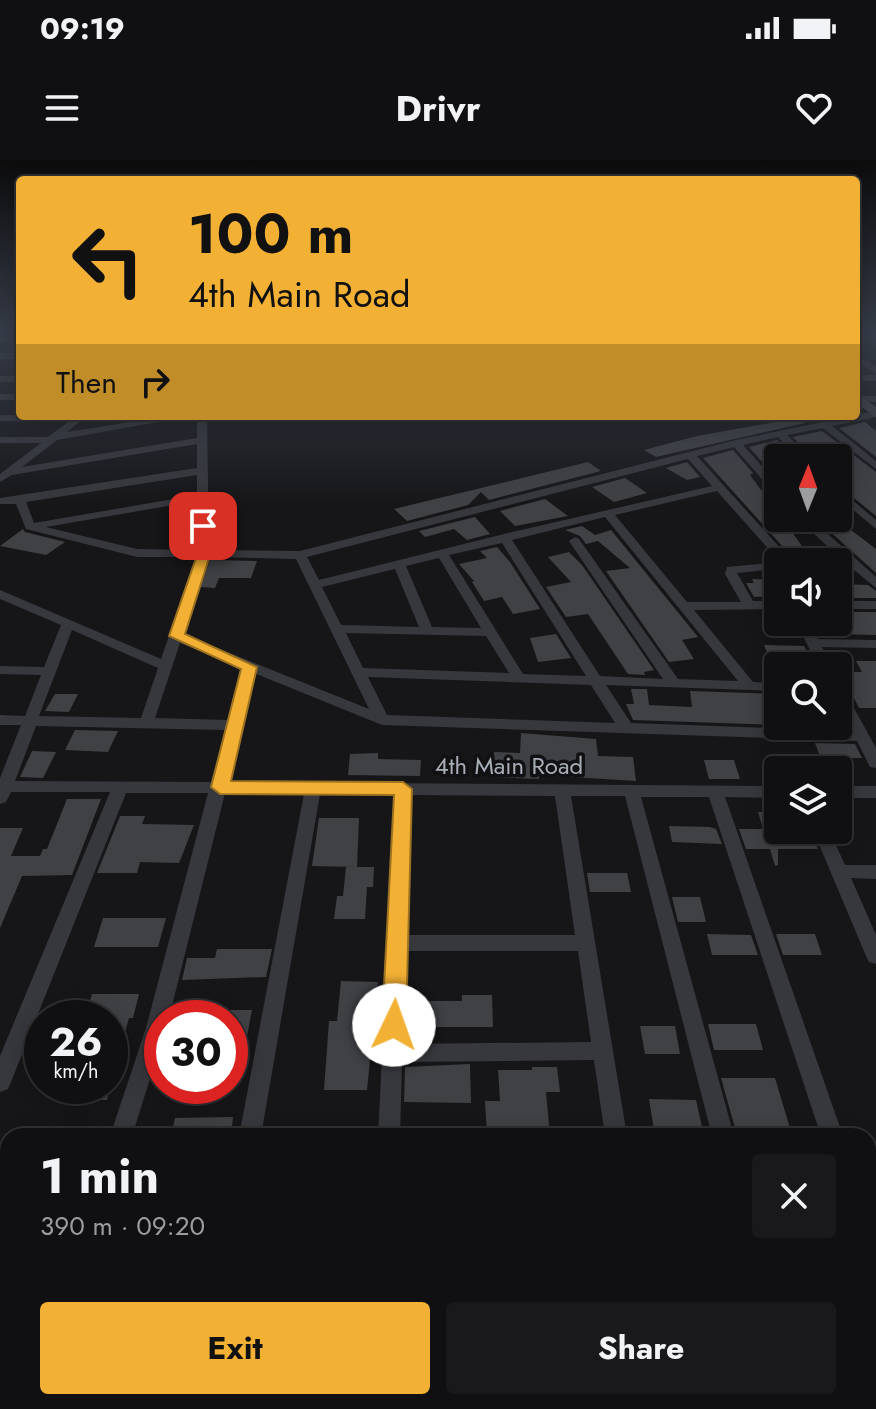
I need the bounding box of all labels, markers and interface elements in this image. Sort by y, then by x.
text: 09:19 [40,7,125,50]
text: Drivr [396,82,480,134]
icon: menu [40,86,84,130]
icon: heart [792,86,836,130]
text: 100 m [188,193,353,274]
icon: left [56,208,160,312]
text: 4th Main Road [188,268,411,320]
icon: right [133,360,177,404]
text: Then [56,361,117,404]
north arrow [764,444,852,532]
map controls [764,444,852,844]
pin [169,492,237,560]
icon: arrive [181,504,225,548]
button: sound [764,548,852,636]
button: search [764,652,852,740]
street label: 4th Main Road [435,748,583,783]
button: layers [764,756,852,844]
position arrow [352,983,436,1067]
speed limit sign: 30 [144,1000,248,1104]
text: 26 [50,1013,103,1071]
text: km/h [53,1057,99,1086]
text: 1 min [40,1142,159,1211]
button: close [752,1154,836,1238]
text: 390 m · 09:20 [40,1207,205,1245]
button: Exit [40,1302,430,1394]
button: Share [446,1302,836,1394]

